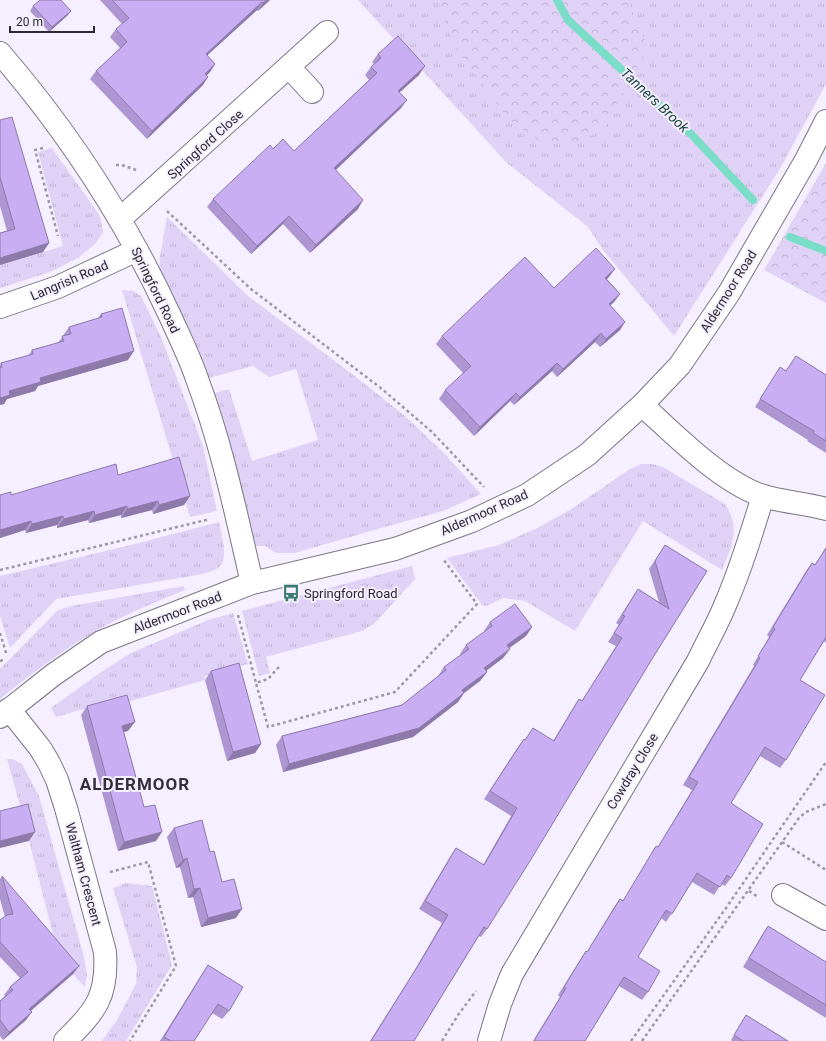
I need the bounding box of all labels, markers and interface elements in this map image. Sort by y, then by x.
scale bar [10,8,94,34]
text: 20 m [16,15,43,29]
water label: Tanners Brook [618,64,693,136]
street label: Springford Close [164,106,246,182]
street label: Springford Road [128,245,183,336]
street label: Aldermoor Road [697,247,760,335]
street label: Langrish Road [28,257,110,304]
street label: Aldermoor Road [438,486,530,538]
bus stop icon: Springford Road [281,583,301,603]
place label: Springford Road [304,586,398,601]
street label: Aldermoor Road [131,589,224,636]
street label: Cowdray Close [604,730,661,812]
district label: ALDERMOOR [80,774,190,794]
street label: Waltham Crescent [63,821,104,927]

